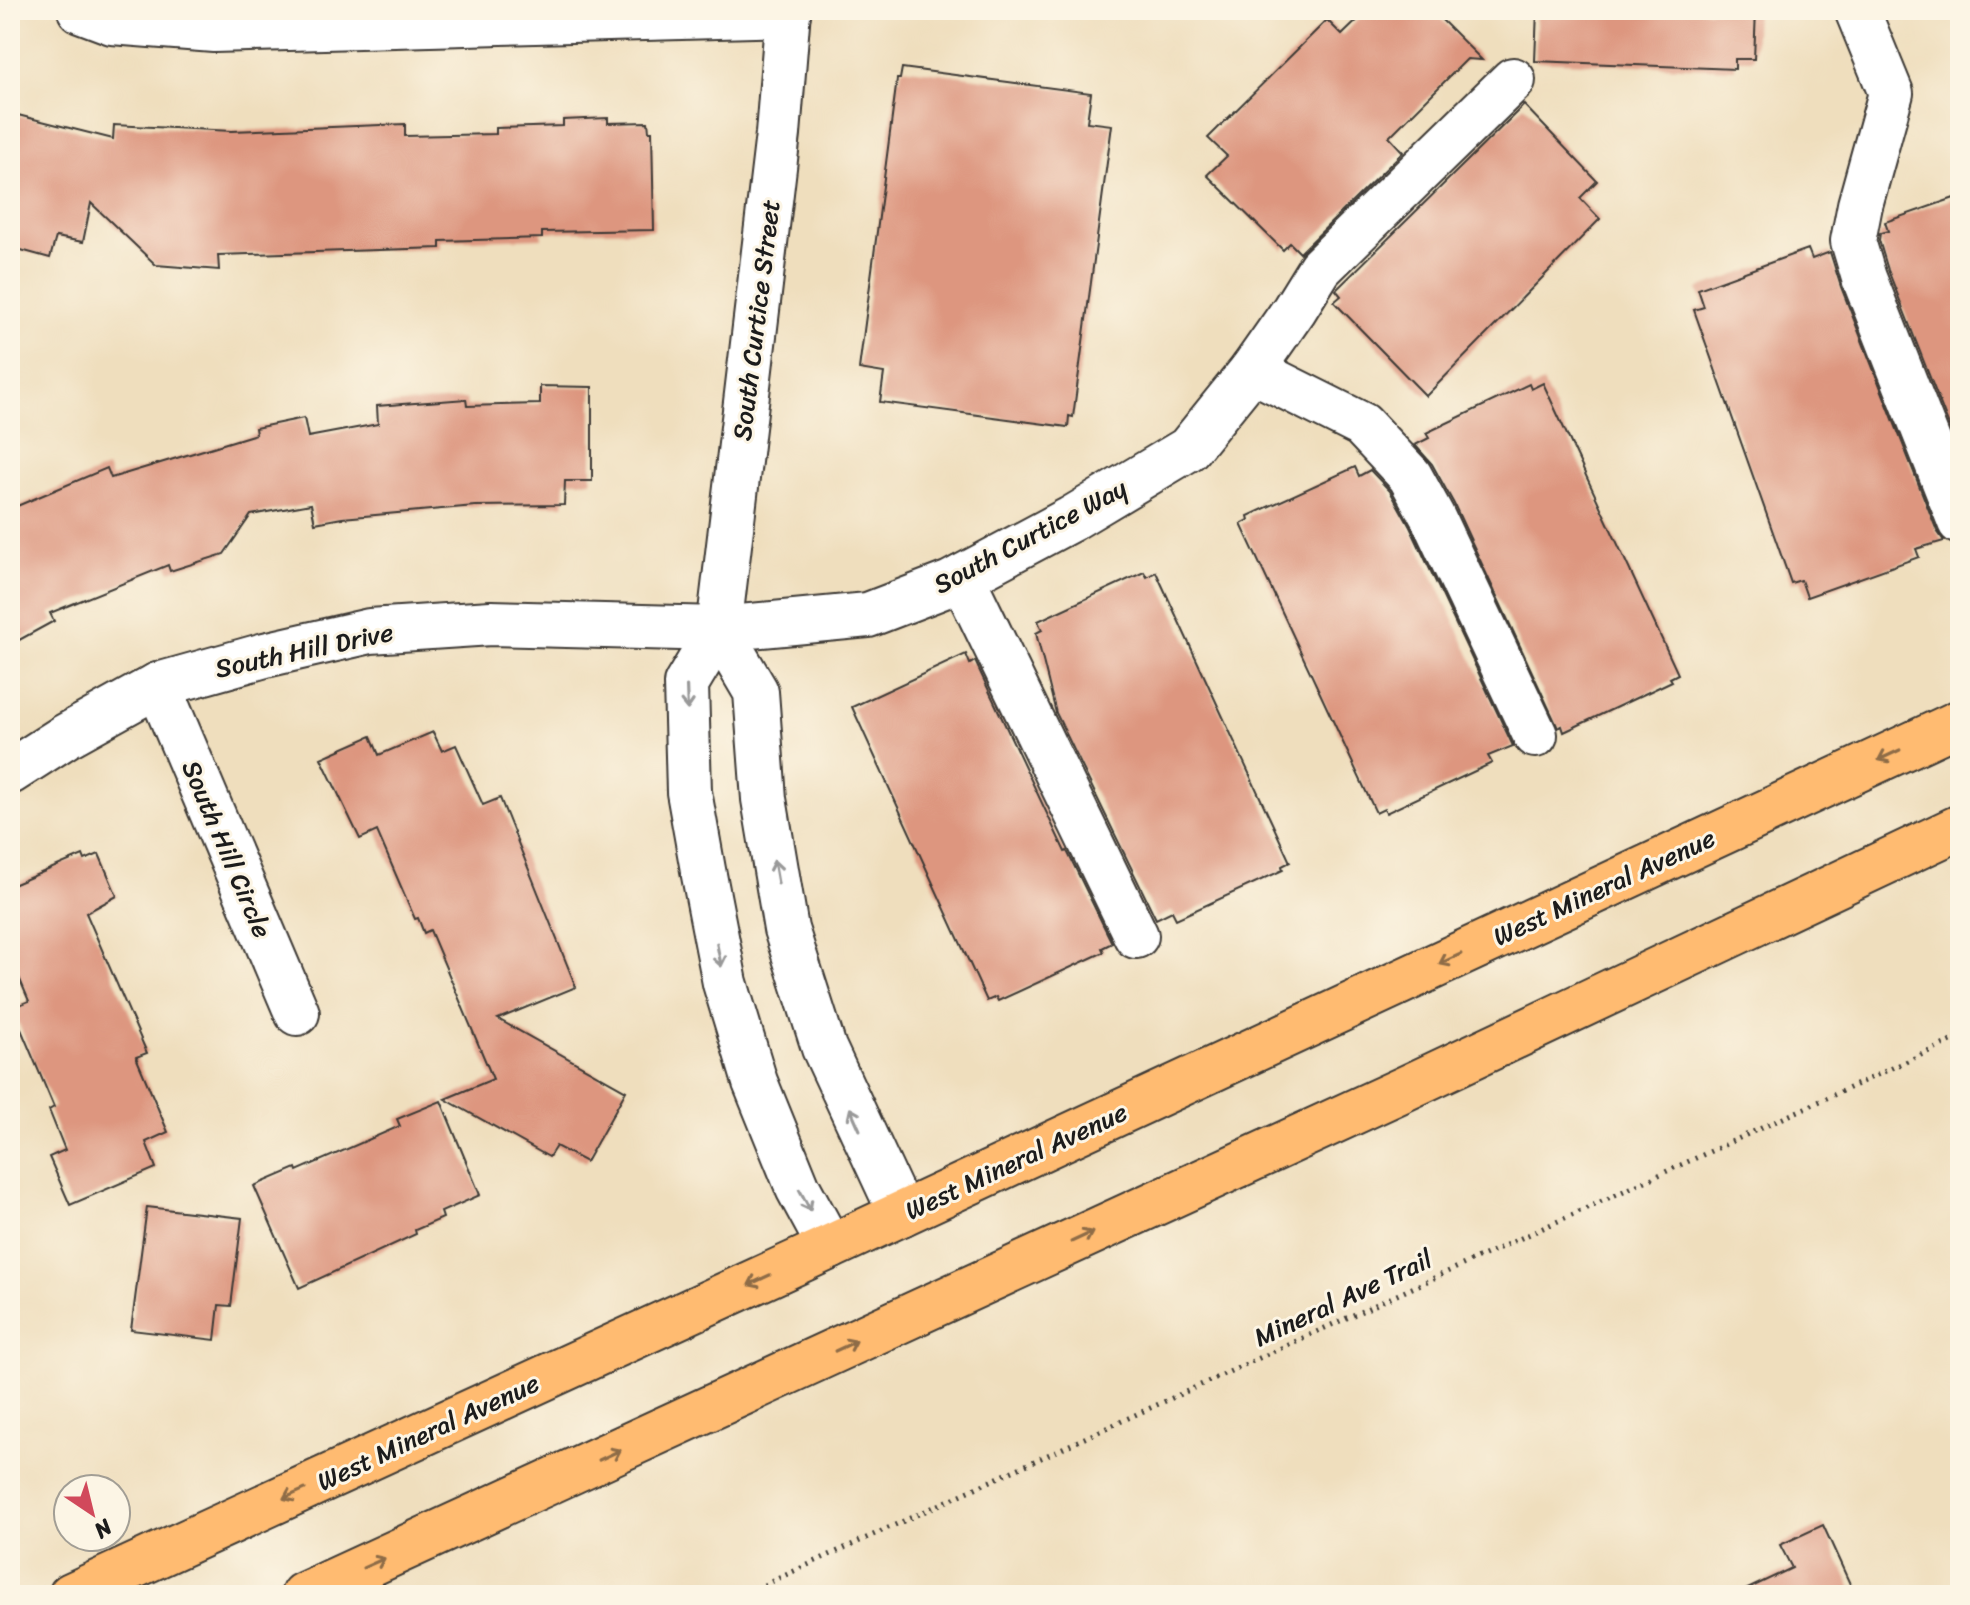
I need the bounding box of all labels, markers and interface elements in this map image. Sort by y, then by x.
street label: South Curtice Street [718,197,794,443]
street label: South Curtice Way [925,465,1136,607]
street label: South Hill Drive [211,609,397,691]
one-way arrow [679,684,694,711]
one-way arrow [1878,748,1902,763]
street label: South Hill Circle [169,753,285,945]
street label: West Mineral Avenue [1485,815,1723,959]
one-way arrow [768,860,783,885]
one-way arrow [713,942,728,968]
one-way arrow [1439,952,1463,967]
street label: West Mineral Avenue [897,1089,1135,1233]
one-way arrow [847,1107,862,1131]
one-way arrow [797,1188,813,1211]
one-way arrow [1070,1229,1094,1244]
street label: Mineral Ave Trail [1246,1236,1441,1360]
one-way arrow [747,1273,771,1288]
one-way arrow [834,1338,858,1353]
street label: West Mineral Avenue [309,1360,547,1504]
one-way arrow [598,1447,622,1462]
north arrow [52,1473,132,1553]
one-way arrow [282,1487,307,1502]
text: N [85,1508,121,1550]
one-way arrow [361,1555,385,1570]

